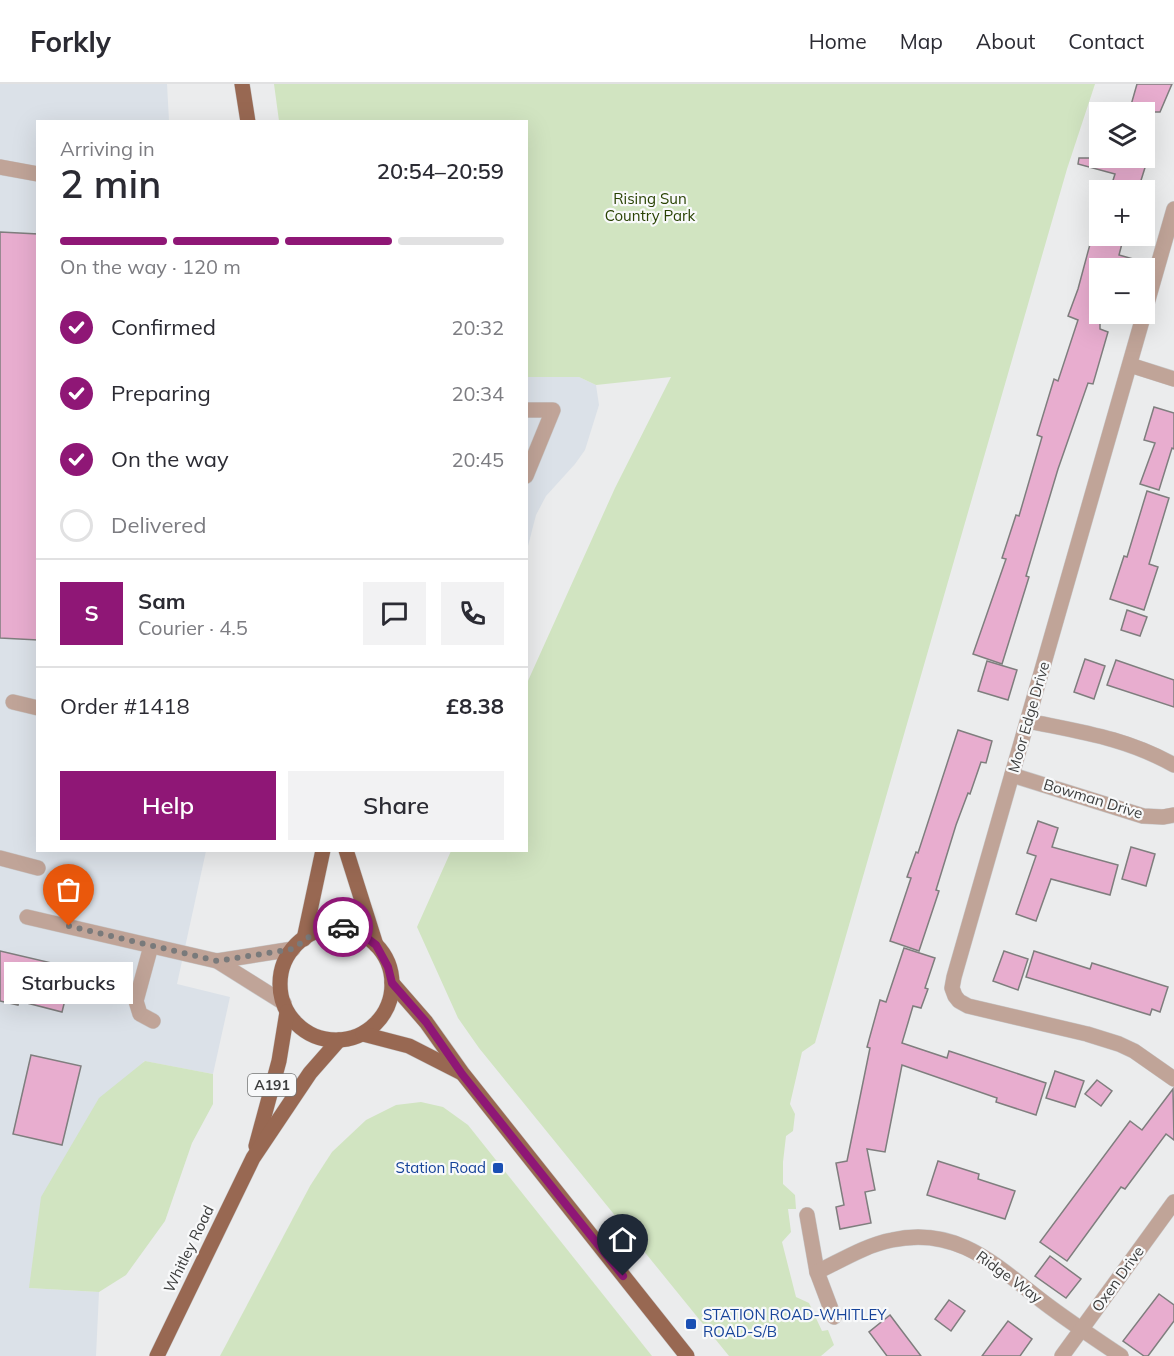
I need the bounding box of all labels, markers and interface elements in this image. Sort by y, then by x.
text: Forkly [30,24,111,59]
text: Home [809,28,867,54]
text: Map [900,28,943,54]
text: About [976,28,1035,54]
text: Contact [1068,28,1144,54]
map controls [1089,102,1155,324]
button: layers [1089,102,1155,168]
text: Arriving in [60,136,155,161]
text: 20:54–20:59 [377,157,504,185]
text: 2 min [60,159,161,208]
button: + [1089,180,1155,246]
park label: Rising Sun Country Park [605,189,695,225]
text: On the way · 120 m [60,254,241,279]
button: − [1089,258,1155,324]
icon: check [60,311,93,344]
text: Confirmed [111,313,216,341]
text: 20:32 [451,315,504,340]
icon: check [60,377,93,410]
text: Preparing [111,379,211,407]
text: 20:34 [451,381,504,406]
icon: check [60,443,93,476]
text: On the way [111,445,229,473]
text: 20:45 [451,447,504,472]
text: Delivered [111,511,206,539]
button: chat [363,582,426,645]
button: phone [441,582,504,645]
text: Sam [138,587,186,615]
text: S [84,599,99,627]
text: Courier · 4.5 [138,615,248,640]
street label: Moor Edge Drive [1004,659,1053,775]
text: Order #1418 [60,692,190,720]
text: £8.38 [446,692,504,720]
button: Help [60,771,276,840]
button: Share [288,771,504,840]
street label: Bowman Drive [1041,774,1145,823]
pin [43,864,94,926]
icon: bag [52,873,85,906]
courier [313,897,373,957]
icon: car [327,911,360,944]
callout: Starbucks [4,962,134,1004]
text: Starbucks [22,970,115,995]
road number: A191 [248,1074,296,1096]
place label: Station Road [396,1158,486,1177]
marker: Station Road [491,1161,505,1175]
street label: Whitley Road [159,1202,218,1295]
pin [597,1214,648,1276]
icon: home [606,1223,639,1256]
street label: Oxen Drive [1087,1242,1148,1315]
street label: Ridge Way [973,1246,1046,1307]
place label: STATION ROAD-WHITLEY ROAD-S/B [703,1305,887,1341]
marker: STATION ROAD-WHITLEY ROAD-S/B [684,1317,698,1331]

